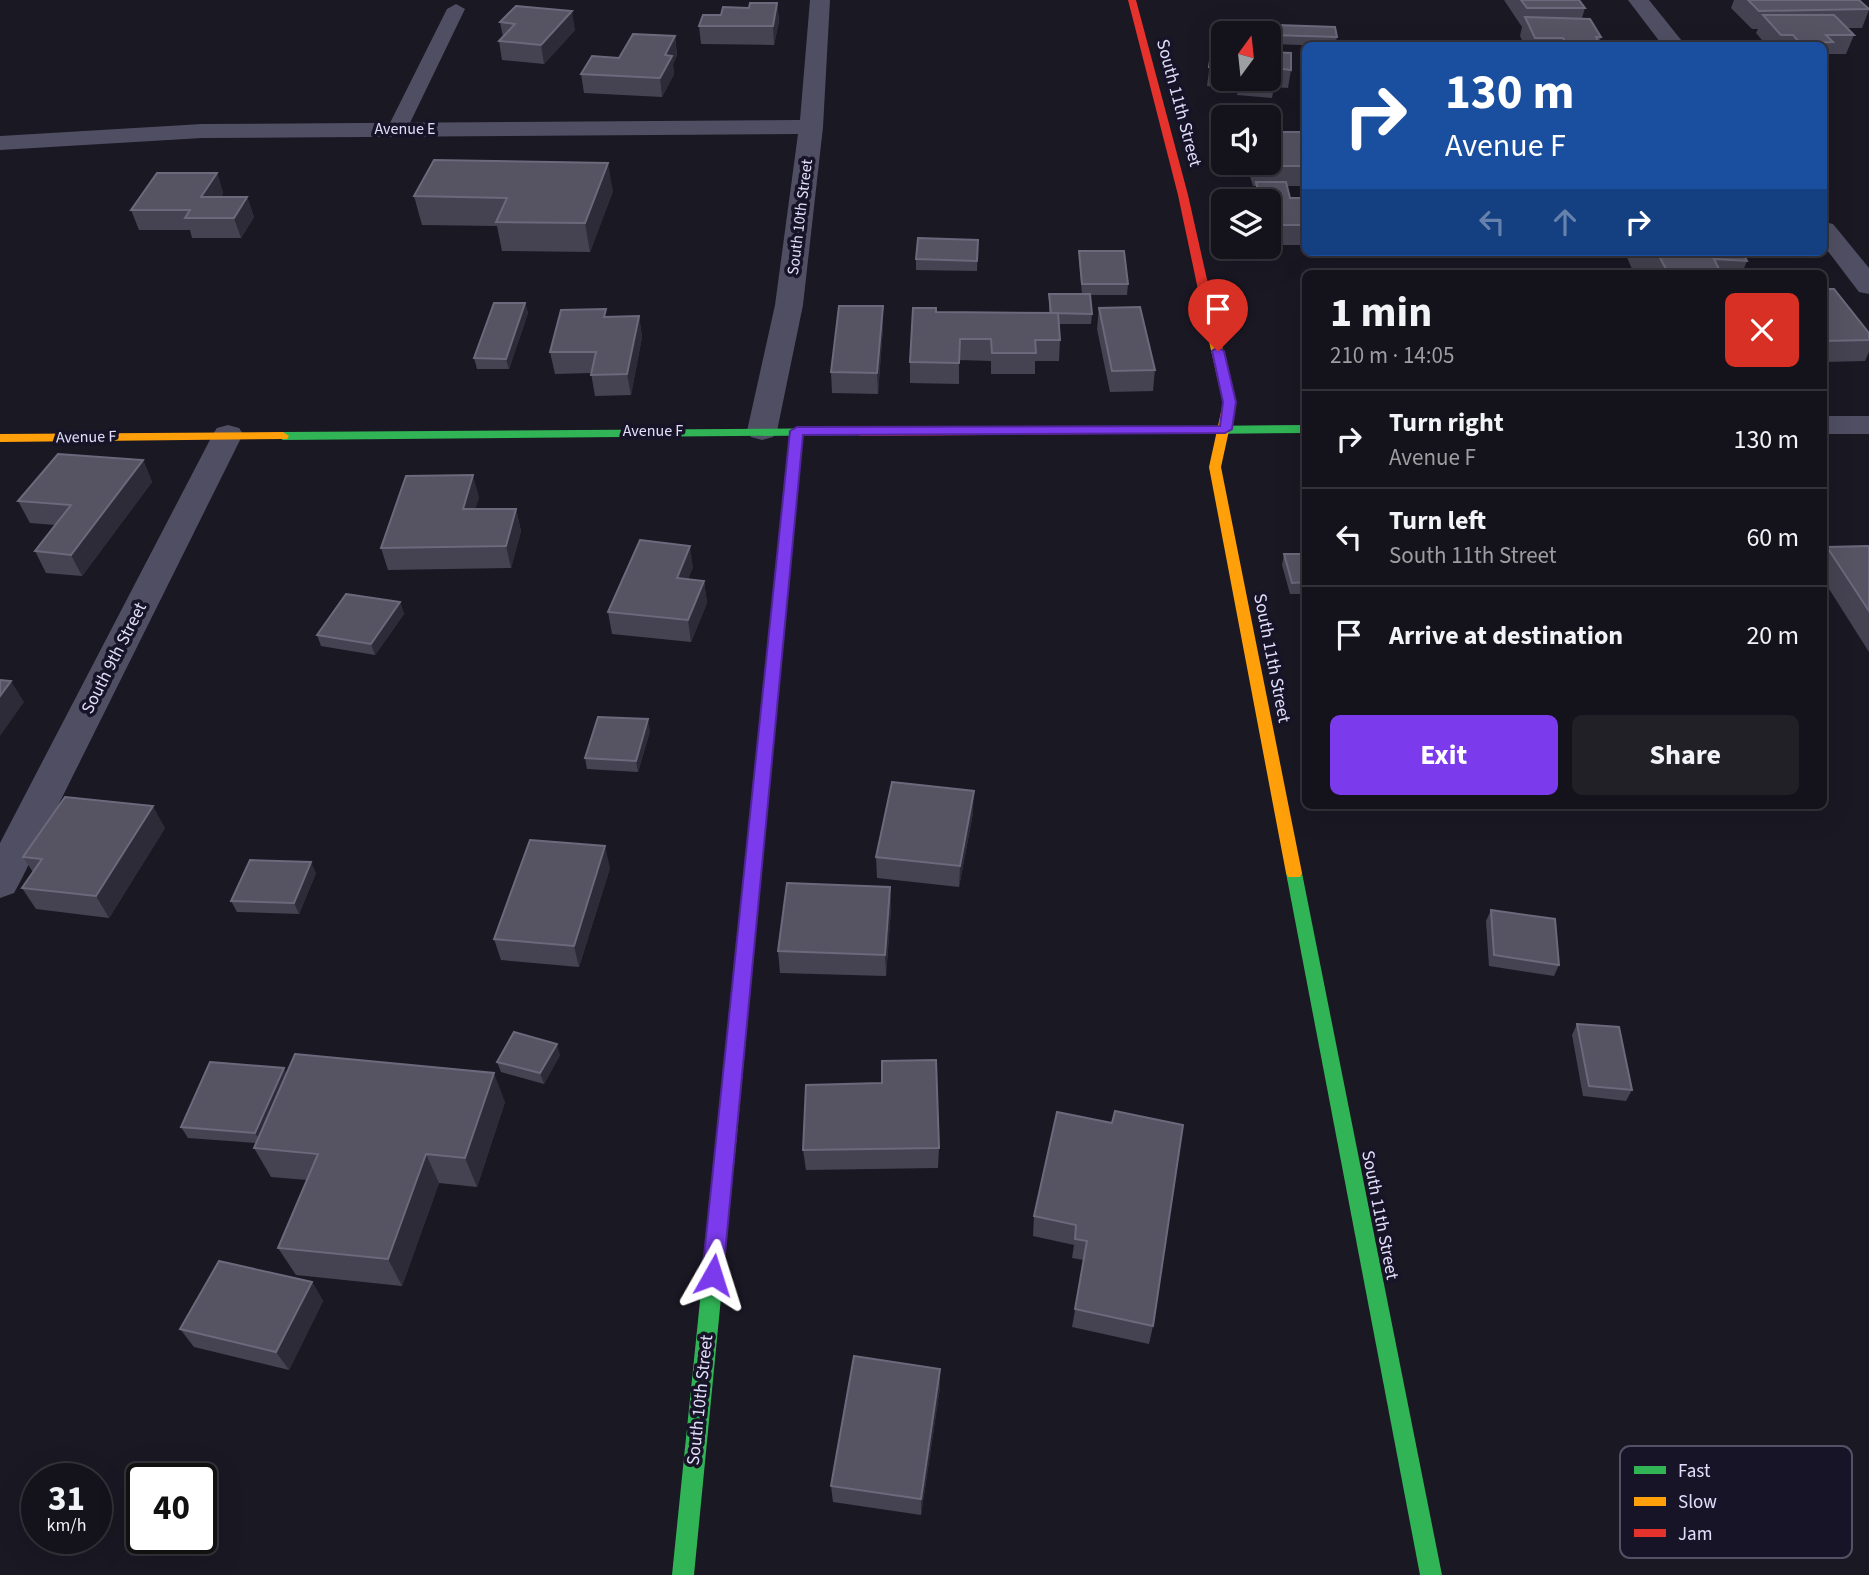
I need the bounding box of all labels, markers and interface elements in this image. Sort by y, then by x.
north arrow [1211,21,1281,91]
map controls [1211,21,1281,259]
street label: South 11th Street [1150,36,1208,170]
text: 130 m [1445,58,1574,128]
icon: right [1330,70,1421,161]
button: sound [1211,105,1281,175]
street label: Avenue E [375,118,435,140]
text: Avenue F [1445,123,1566,169]
street label: South 10th Street [782,157,818,276]
button: layers [1211,189,1281,259]
icon: left [1473,203,1511,241]
icon: ahead [1546,203,1584,241]
icon: right [1619,203,1657,241]
pin [1188,279,1248,351]
text: 1 min [1330,283,1432,343]
icon: arrive [1199,290,1237,328]
button: close [1725,293,1799,367]
text: 210 m · 14:05 [1330,339,1454,372]
text: Turn right [1389,404,1504,441]
street label: Avenue F [623,420,683,442]
icon: right [1330,420,1368,458]
text: 130 m [1733,421,1799,458]
street label: Avenue F [56,425,116,449]
text: Avenue F [1389,441,1476,474]
text: Turn left [1389,502,1486,539]
icon: left [1330,518,1368,556]
text: 60 m [1746,519,1799,556]
text: South 11th Street [1389,539,1557,572]
street label: South 11th Street [1247,591,1297,725]
street label: South 9th Street [75,598,153,718]
icon: arrive [1330,616,1368,654]
text: Arrive at destination [1389,617,1623,654]
text: 20 m [1746,617,1799,654]
button: Exit [1330,715,1558,795]
button: Share [1572,715,1799,795]
street label: South 11th Street [1355,1148,1405,1282]
position arrow [676,1238,750,1312]
street label: South 10th Street [681,1333,719,1467]
legend [1620,1446,1852,1558]
text: Fast [1678,1458,1711,1485]
speed limit sign: 40 [126,1463,217,1554]
text: 31 [48,1474,85,1524]
text: Slow [1678,1489,1717,1516]
text: km/h [47,1513,86,1538]
text: Jam [1678,1521,1712,1548]

